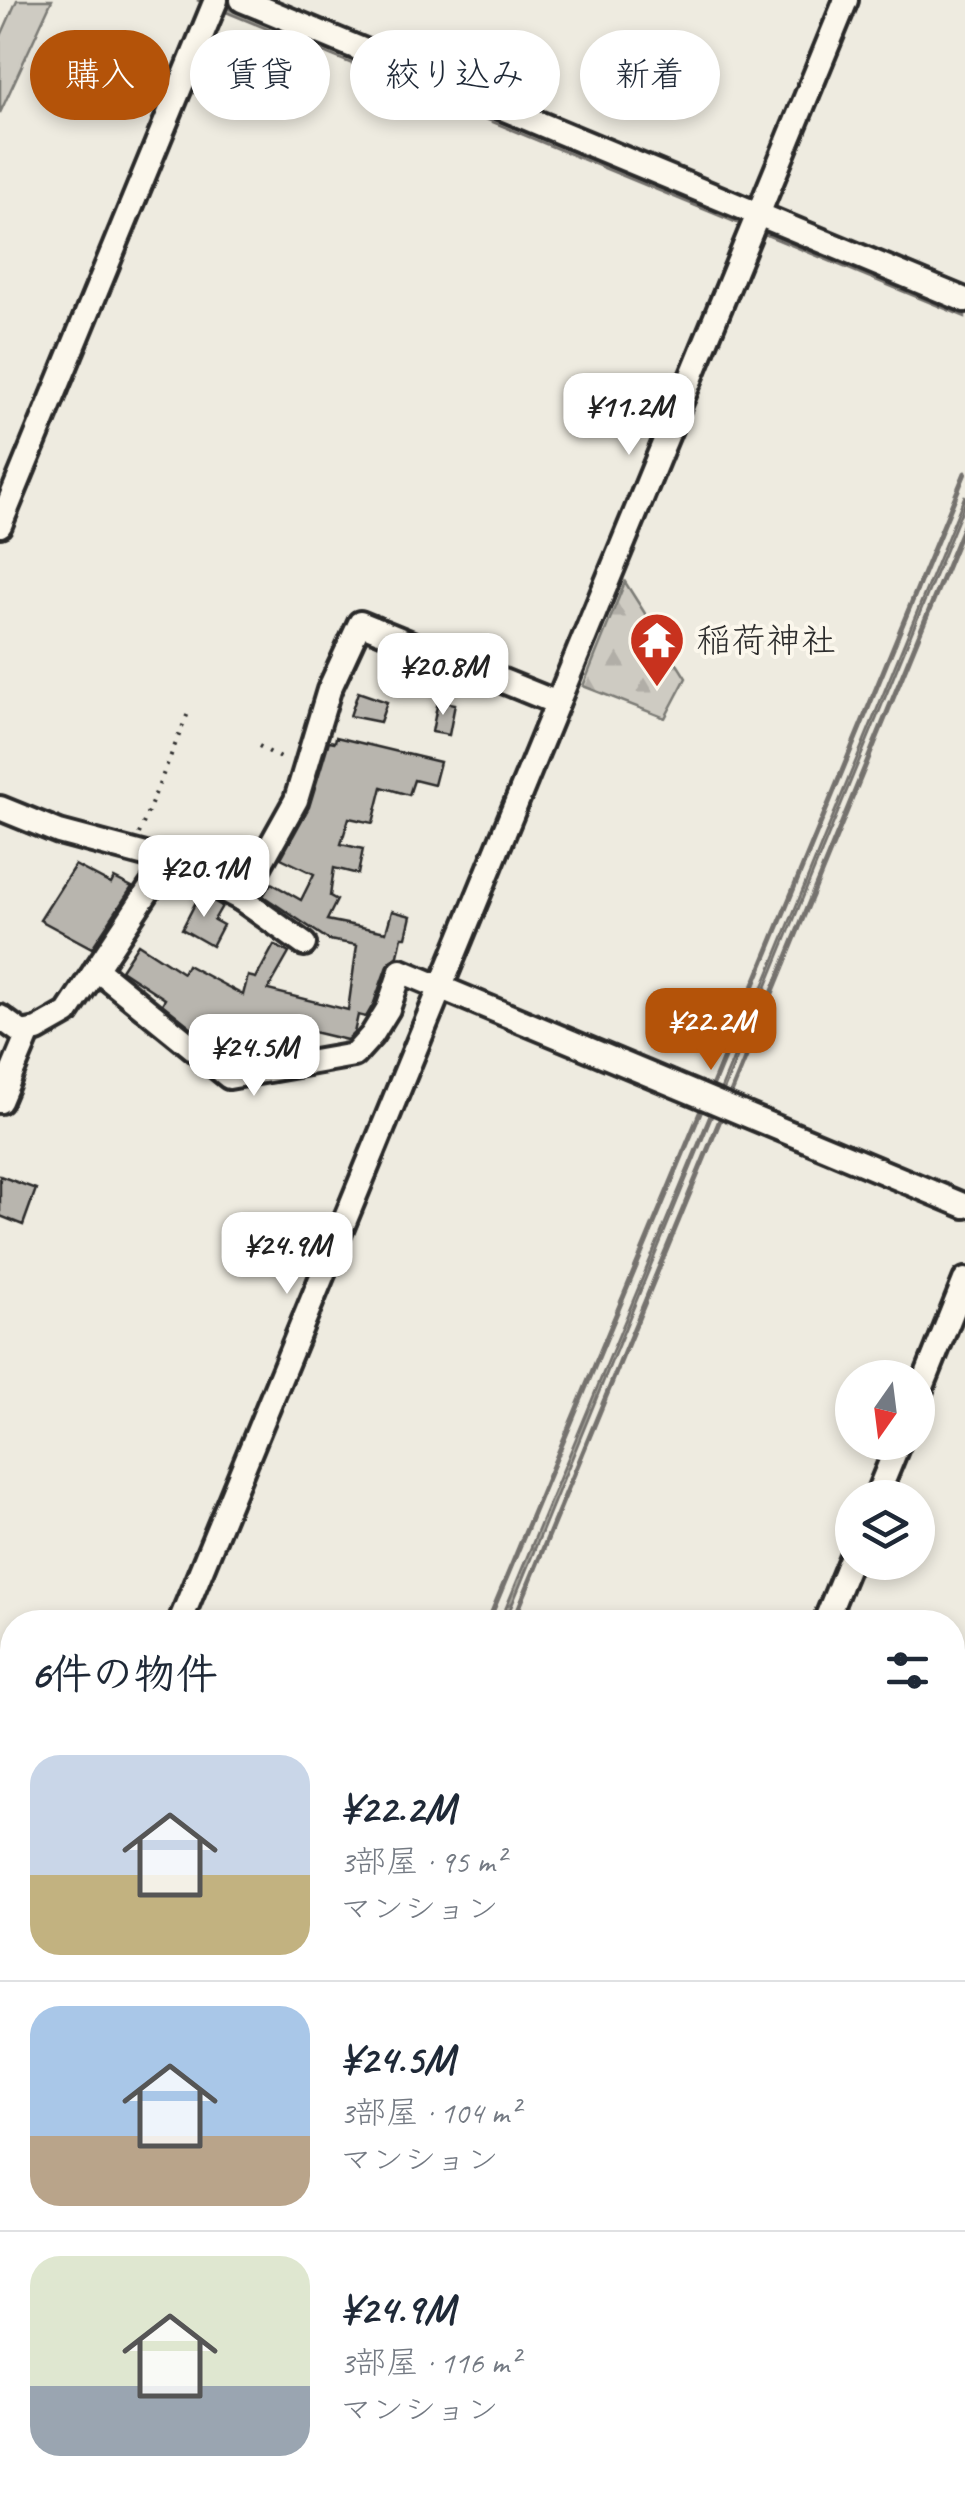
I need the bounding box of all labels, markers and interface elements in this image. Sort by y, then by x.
chip: 購入 [30,30,170,120]
chip: 賃貸 [190,30,330,120]
chip: 絞り込み [350,30,560,120]
chip: 新着 [580,30,720,120]
pin: ¥11.2M [548,373,710,458]
text: ¥11.2M [585,385,673,426]
temple icon: 稲荷神社 [627,610,687,689]
place label: 稲荷神社 [696,618,836,663]
pin: ¥20.8M [362,633,524,718]
text: ¥20.8M [399,645,487,686]
pin: ¥20.1M [123,835,285,920]
text: ¥20.1M [160,847,248,888]
pin: ¥22.2M [630,988,792,1073]
text: ¥22.2M [667,1000,755,1041]
pin: ¥24.5M [173,1014,335,1099]
text: ¥24.5M [211,1026,297,1067]
pin: ¥24.9M [206,1212,368,1297]
text: ¥24.9M [244,1224,330,1265]
north arrow [835,1360,935,1460]
map controls [835,1360,935,1580]
button: layers [835,1480,935,1580]
icon: filters [880,1643,935,1698]
text: 6件の物件 [30,1648,218,1701]
text: ¥22.2M [340,1782,455,1835]
icon: home [110,1795,230,1915]
text: 3部屋 · 95 m² [340,1841,505,1882]
text: マンション [340,1888,499,1929]
text: ¥24.5M [340,2033,454,2086]
icon: home [110,2046,230,2166]
text: 3部屋 · 104 m² [340,2092,519,2133]
text: マンション [340,2139,499,2180]
text: ¥24.9M [340,2283,454,2336]
icon: home [110,2296,230,2416]
text: 3部屋 · 116 m² [340,2342,519,2383]
text: マンション [340,2389,499,2430]

